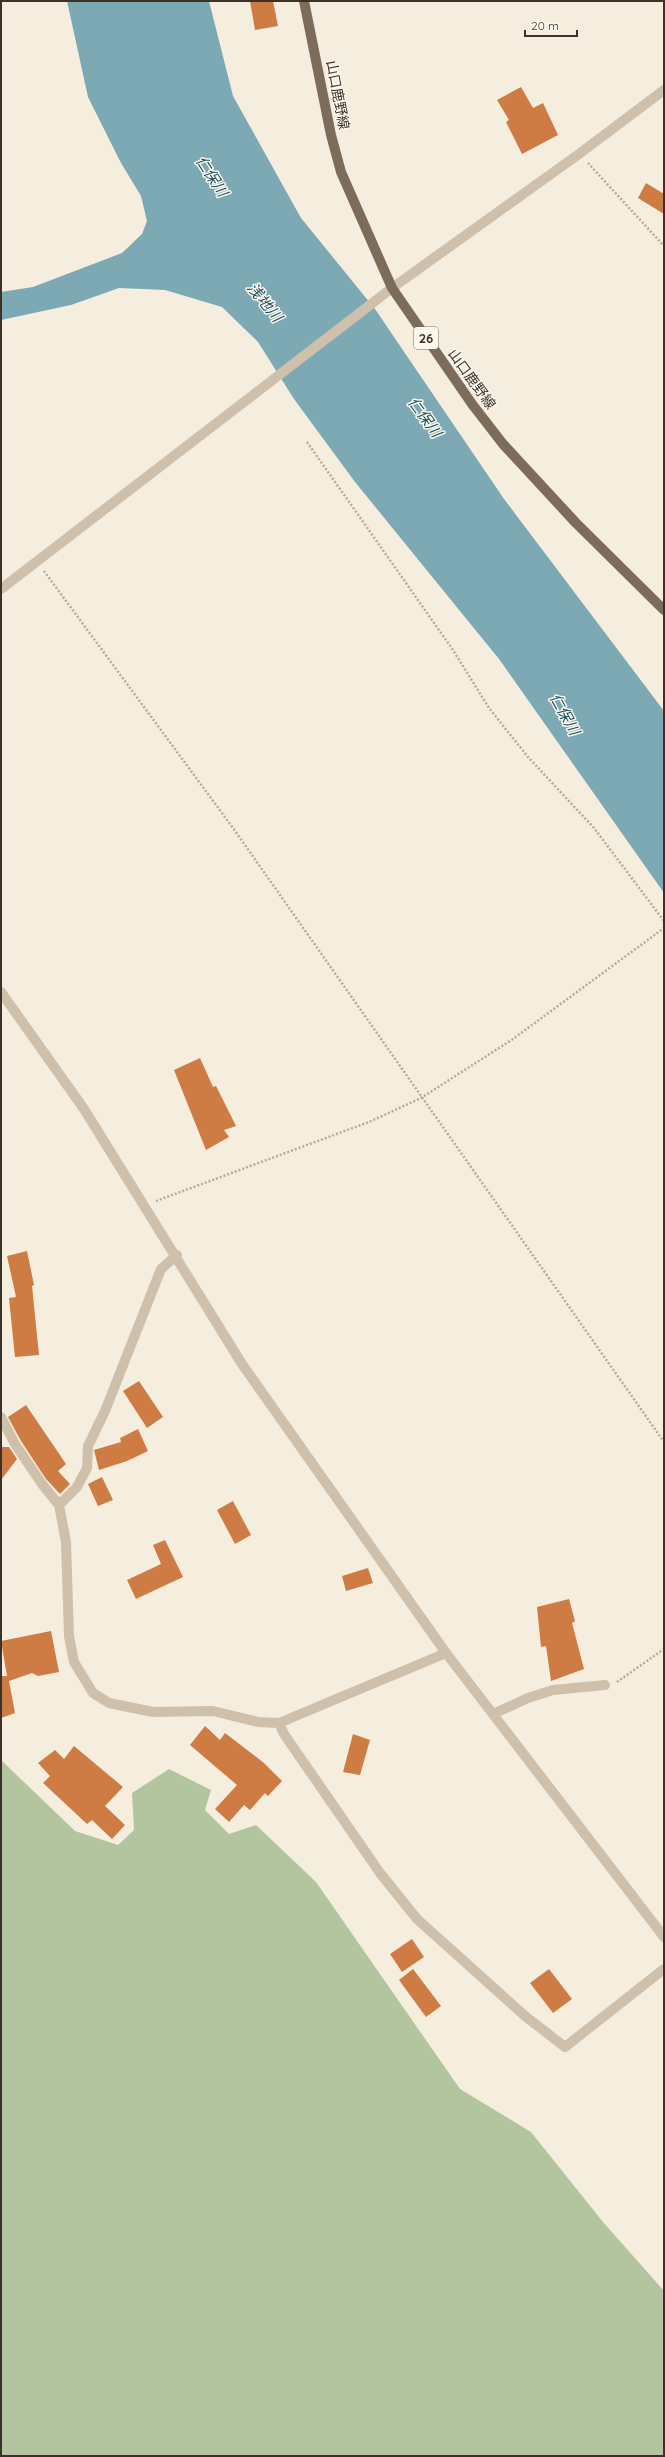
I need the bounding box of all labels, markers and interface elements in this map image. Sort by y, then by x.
scale bar [525,12,577,38]
text: 20 m [531,18,559,33]
street label: 山口鹿野線 [322,59,354,131]
water label: 仁保川 [192,152,233,202]
water label: 浅地川 [243,279,288,327]
road number: 26 [414,327,438,349]
street label: 山口鹿野線 [444,345,500,413]
water label: 仁保川 [404,393,447,442]
water label: 仁保川 [546,690,585,740]

